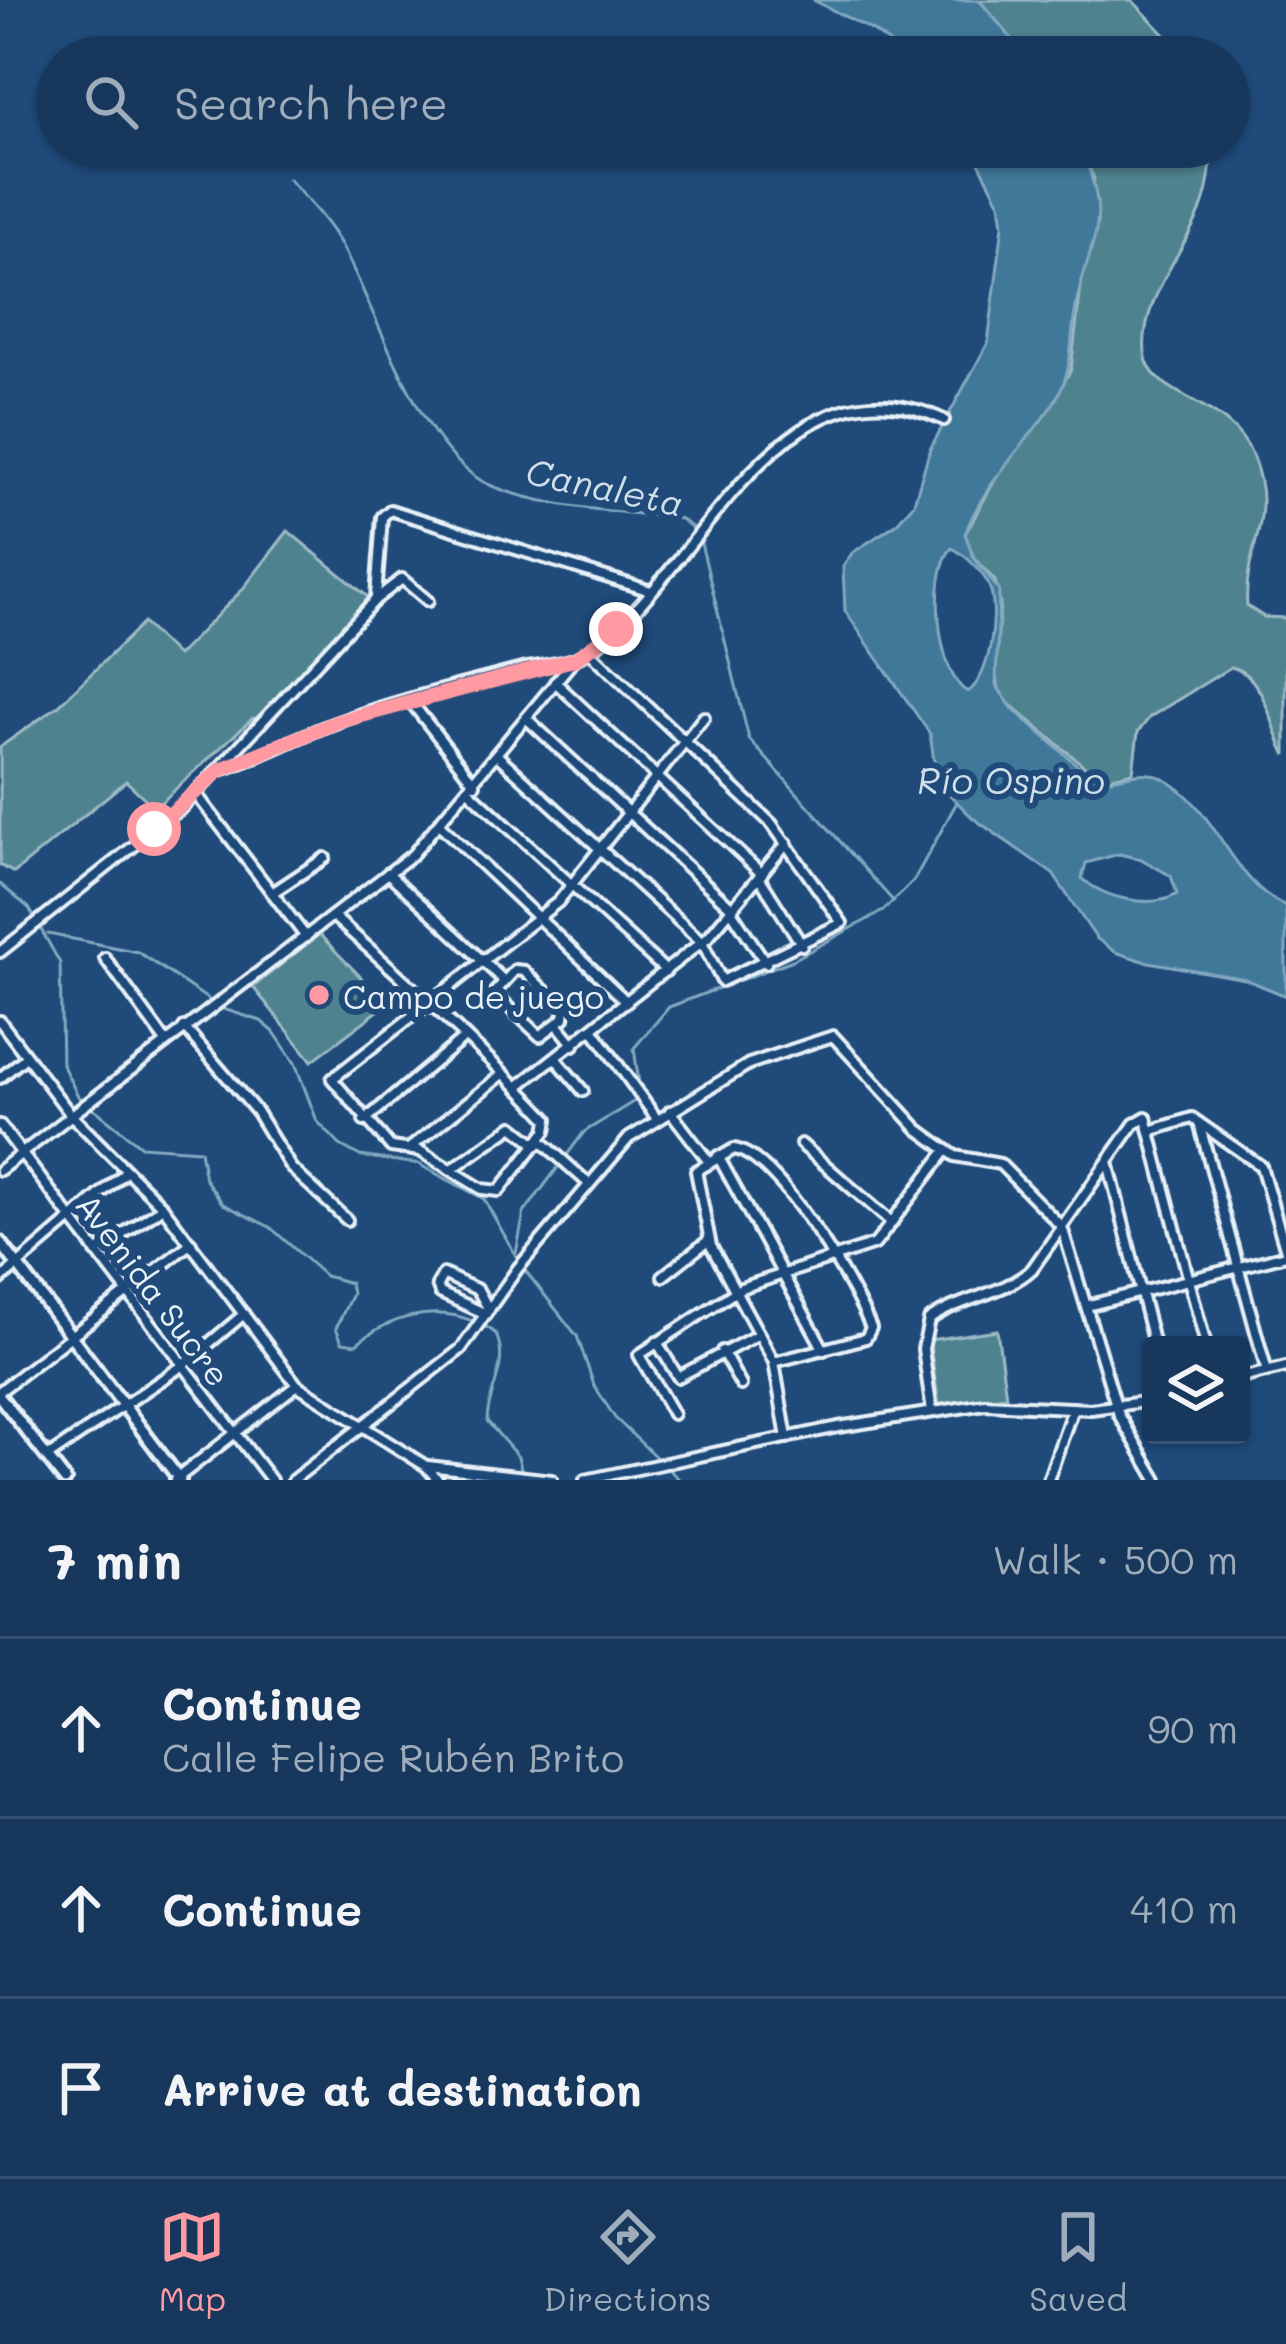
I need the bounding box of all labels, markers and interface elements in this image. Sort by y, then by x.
search box [36,36,1250,168]
icon: search [78,69,144,135]
text: Search here [174,73,448,131]
water label: Canaleta [522,446,688,526]
route end [589,602,643,656]
water label: Río Ospino [917,756,1105,803]
route start [127,802,181,856]
place label: Campo de juego [343,974,604,1017]
marker: Campo de juego [306,982,332,1008]
street label: Avenida Sucre [67,1184,241,1394]
map controls [1142,1336,1250,1444]
button: layers [1142,1336,1250,1444]
text: 7 min [48,1525,182,1592]
text: Walk · 500 m [993,1533,1238,1584]
text: Continue [162,1673,362,1731]
icon: ahead [48,1695,114,1761]
text: 90 m [1147,1702,1238,1753]
text: Calle Felipe Rubén Brito [162,1731,624,1782]
icon: ahead [48,1875,114,1941]
text: Continue [162,1879,362,1937]
text: 410 m [1130,1882,1238,1933]
icon: arrive [48,2055,114,2121]
text: Arrive at destination [162,2059,642,2117]
tab: Map [159,2204,226,2319]
tab: Directions [544,2204,711,2319]
tab: Saved [1029,2204,1127,2319]

